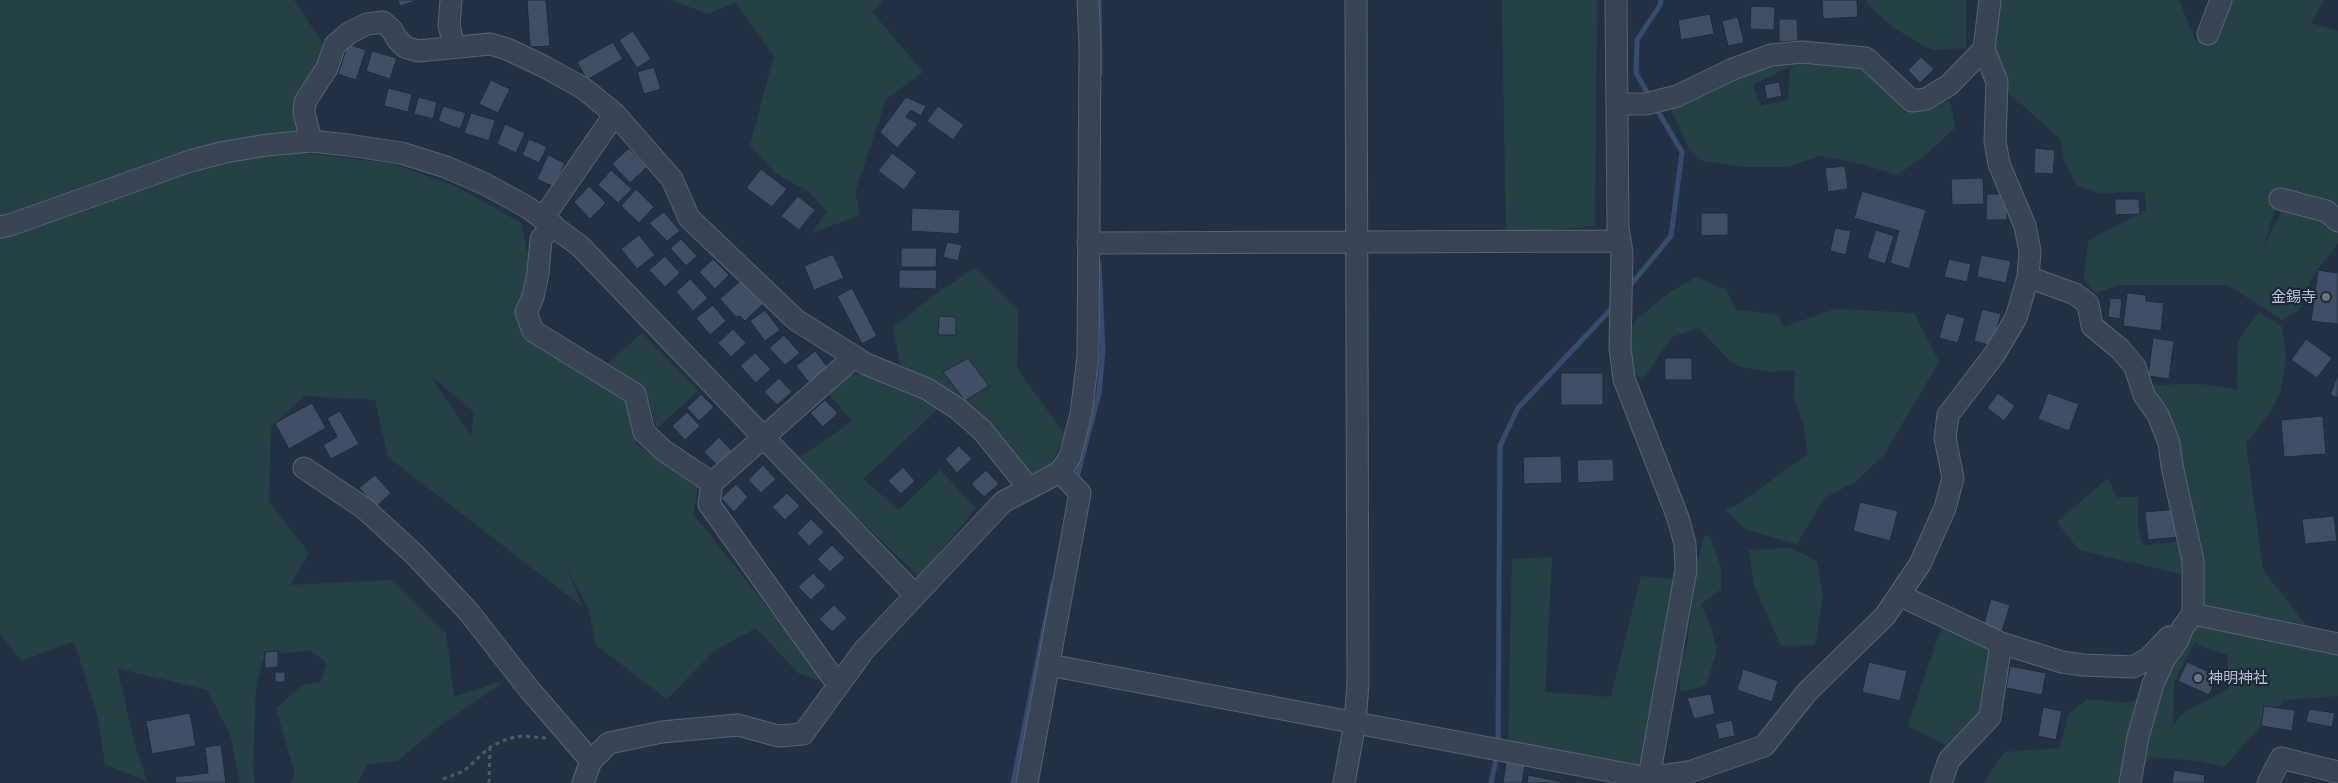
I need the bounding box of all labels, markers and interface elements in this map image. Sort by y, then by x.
place label: 金錫寺 [2271,288,2316,306]
marker: 金錫寺 [2320,291,2332,303]
place label: 神明神社 [2208,669,2268,687]
marker: 神明神社 [2192,672,2204,684]

